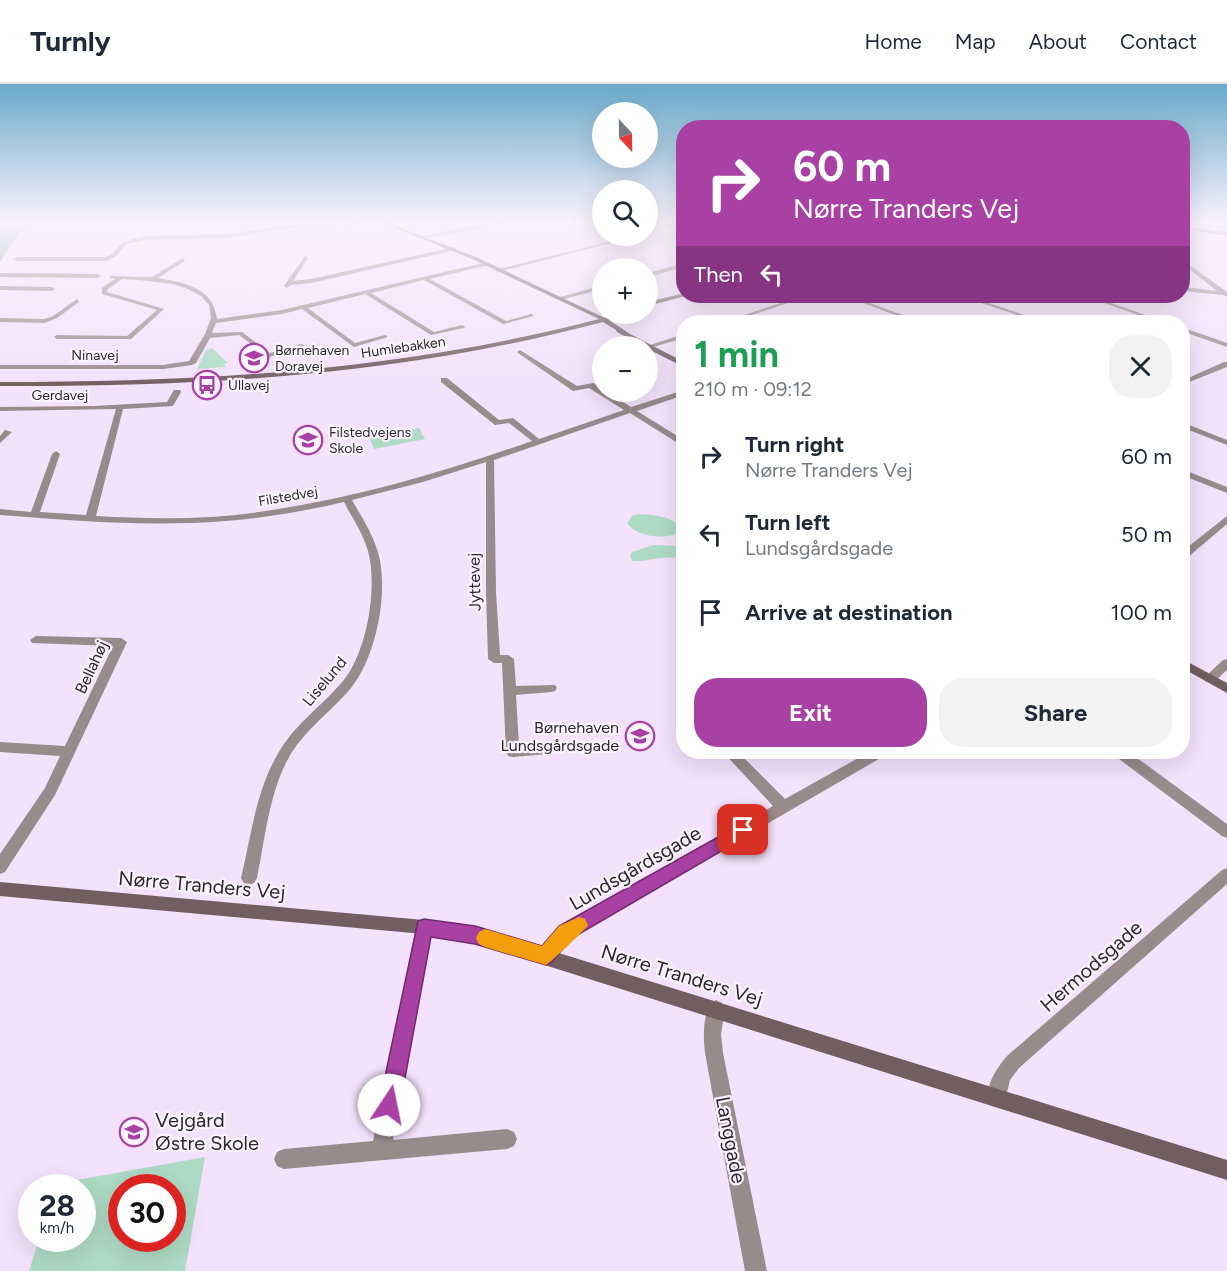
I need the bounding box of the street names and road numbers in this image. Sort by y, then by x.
street label: Humlebakken [360,333,447,362]
street label: Ninavej [71,347,119,364]
street label: Gerdavej [32,387,88,404]
street label: Filstedvej [257,483,319,510]
street label: Jyttevej [464,553,485,611]
street label: Bellahøj [71,638,112,697]
street label: Liselund [298,653,351,710]
street label: Lundsgårdsgade [565,821,705,915]
street label: Nørre Tranders Vej [117,866,287,904]
street label: Hermodsgade [1035,915,1147,1017]
street label: Nørre Tranders Vej [598,939,766,1011]
street label: Langgade [711,1094,751,1186]

